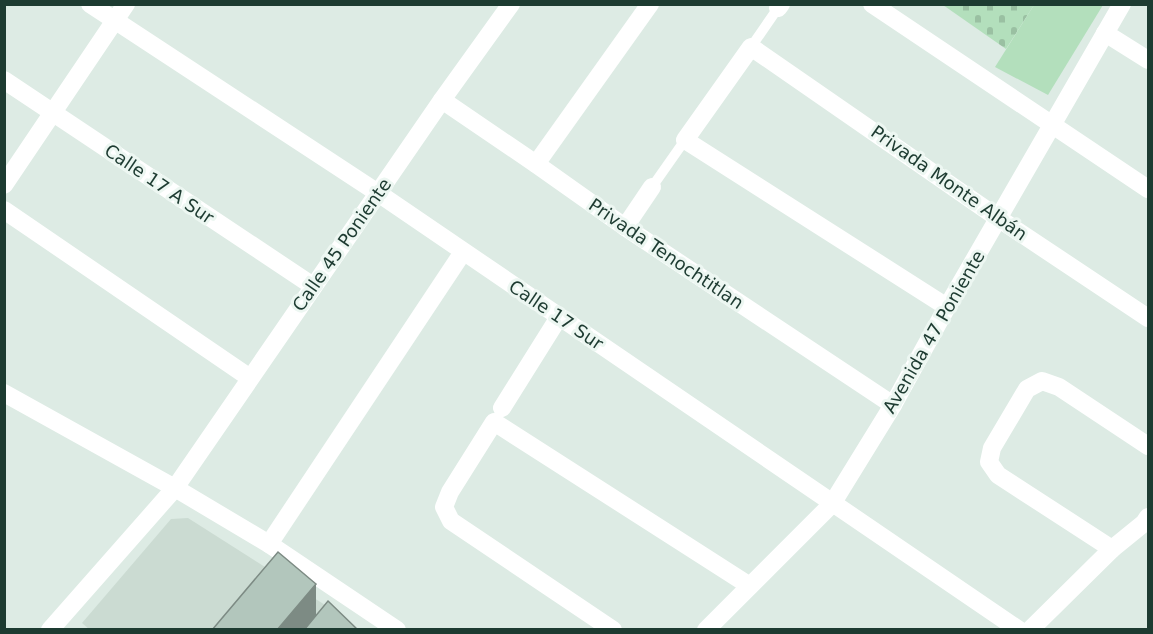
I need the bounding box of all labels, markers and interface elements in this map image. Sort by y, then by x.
street label: Privada Monte Albán [867,121,1031,244]
street label: Calle 17 A Sur [101,139,218,228]
street label: Calle 45 Poniente [288,174,395,315]
street label: Privada Tenochtitlan [585,194,748,313]
street label: Avenida 47 Poniente [878,247,989,417]
street label: Calle 17 Sur [505,275,608,354]

